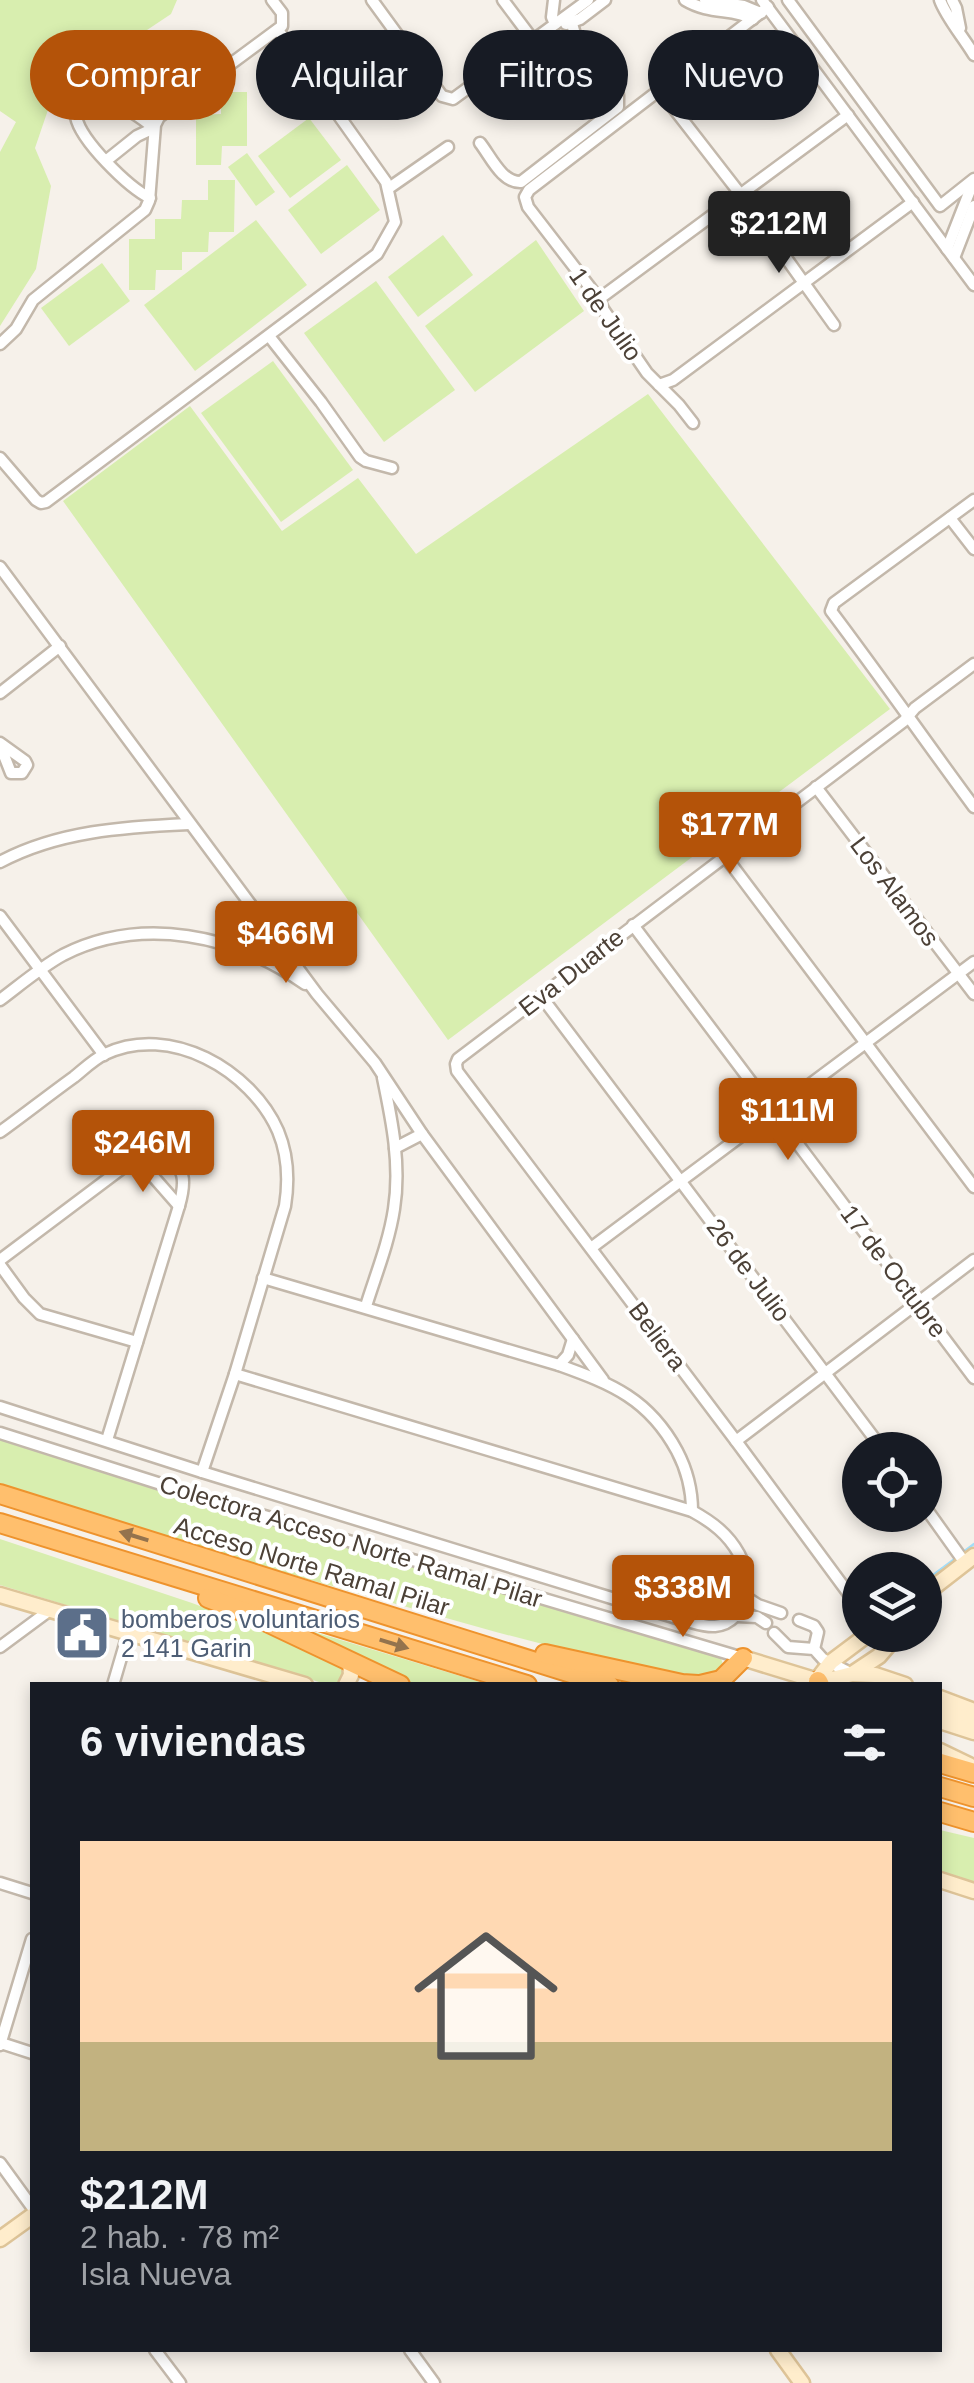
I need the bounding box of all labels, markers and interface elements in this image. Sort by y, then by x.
chip: Comprar [30,30,236,120]
chip: Alquilar [256,30,443,120]
chip: Filtros [463,30,628,120]
chip: Nuevo [648,30,819,120]
pin: $212M [709,191,849,276]
text: $212M [730,205,828,241]
street label: 1 de Julio [564,262,648,366]
pin: $177M [660,792,800,877]
text: $177M [681,806,779,842]
street label: Los Alamos [845,831,945,951]
pin: $466M [216,901,356,986]
text: $466M [237,915,335,951]
street label: Eva Duarte [513,922,629,1022]
pin: $111M [718,1078,858,1163]
text: $111M [741,1092,835,1128]
pin: $246M [73,1110,213,1195]
text: $246M [94,1124,192,1160]
street label: 17 de Octubre [835,1199,953,1343]
street label: 26 de Julio [701,1213,797,1327]
street label: Beliera [623,1296,693,1376]
map controls [842,1432,942,1652]
button: locate [842,1432,942,1532]
street label: Colectora Acceso Norte Ramal Pilar [155,1468,547,1614]
street label: Acceso Norte Ramal Pilar [171,1510,453,1622]
one-way arrow [119,1528,149,1543]
button: layers [842,1552,942,1652]
pin: $338M [613,1555,753,1640]
text: $338M [634,1569,732,1605]
public building icon: bomberos voluntarios 2 141 Garin [52,1603,112,1663]
place label: bomberos voluntarios 2 141 Garin [121,1605,360,1662]
one-way arrow [380,1637,410,1652]
icon: filters [837,1715,892,1770]
text: 6 viviendas [80,1718,306,1765]
icon: home [396,1906,576,2086]
text: $212M [80,2171,208,2218]
text: 2 hab. · 78 m² [80,2219,279,2255]
text: Isla Nueva [80,2256,231,2292]

